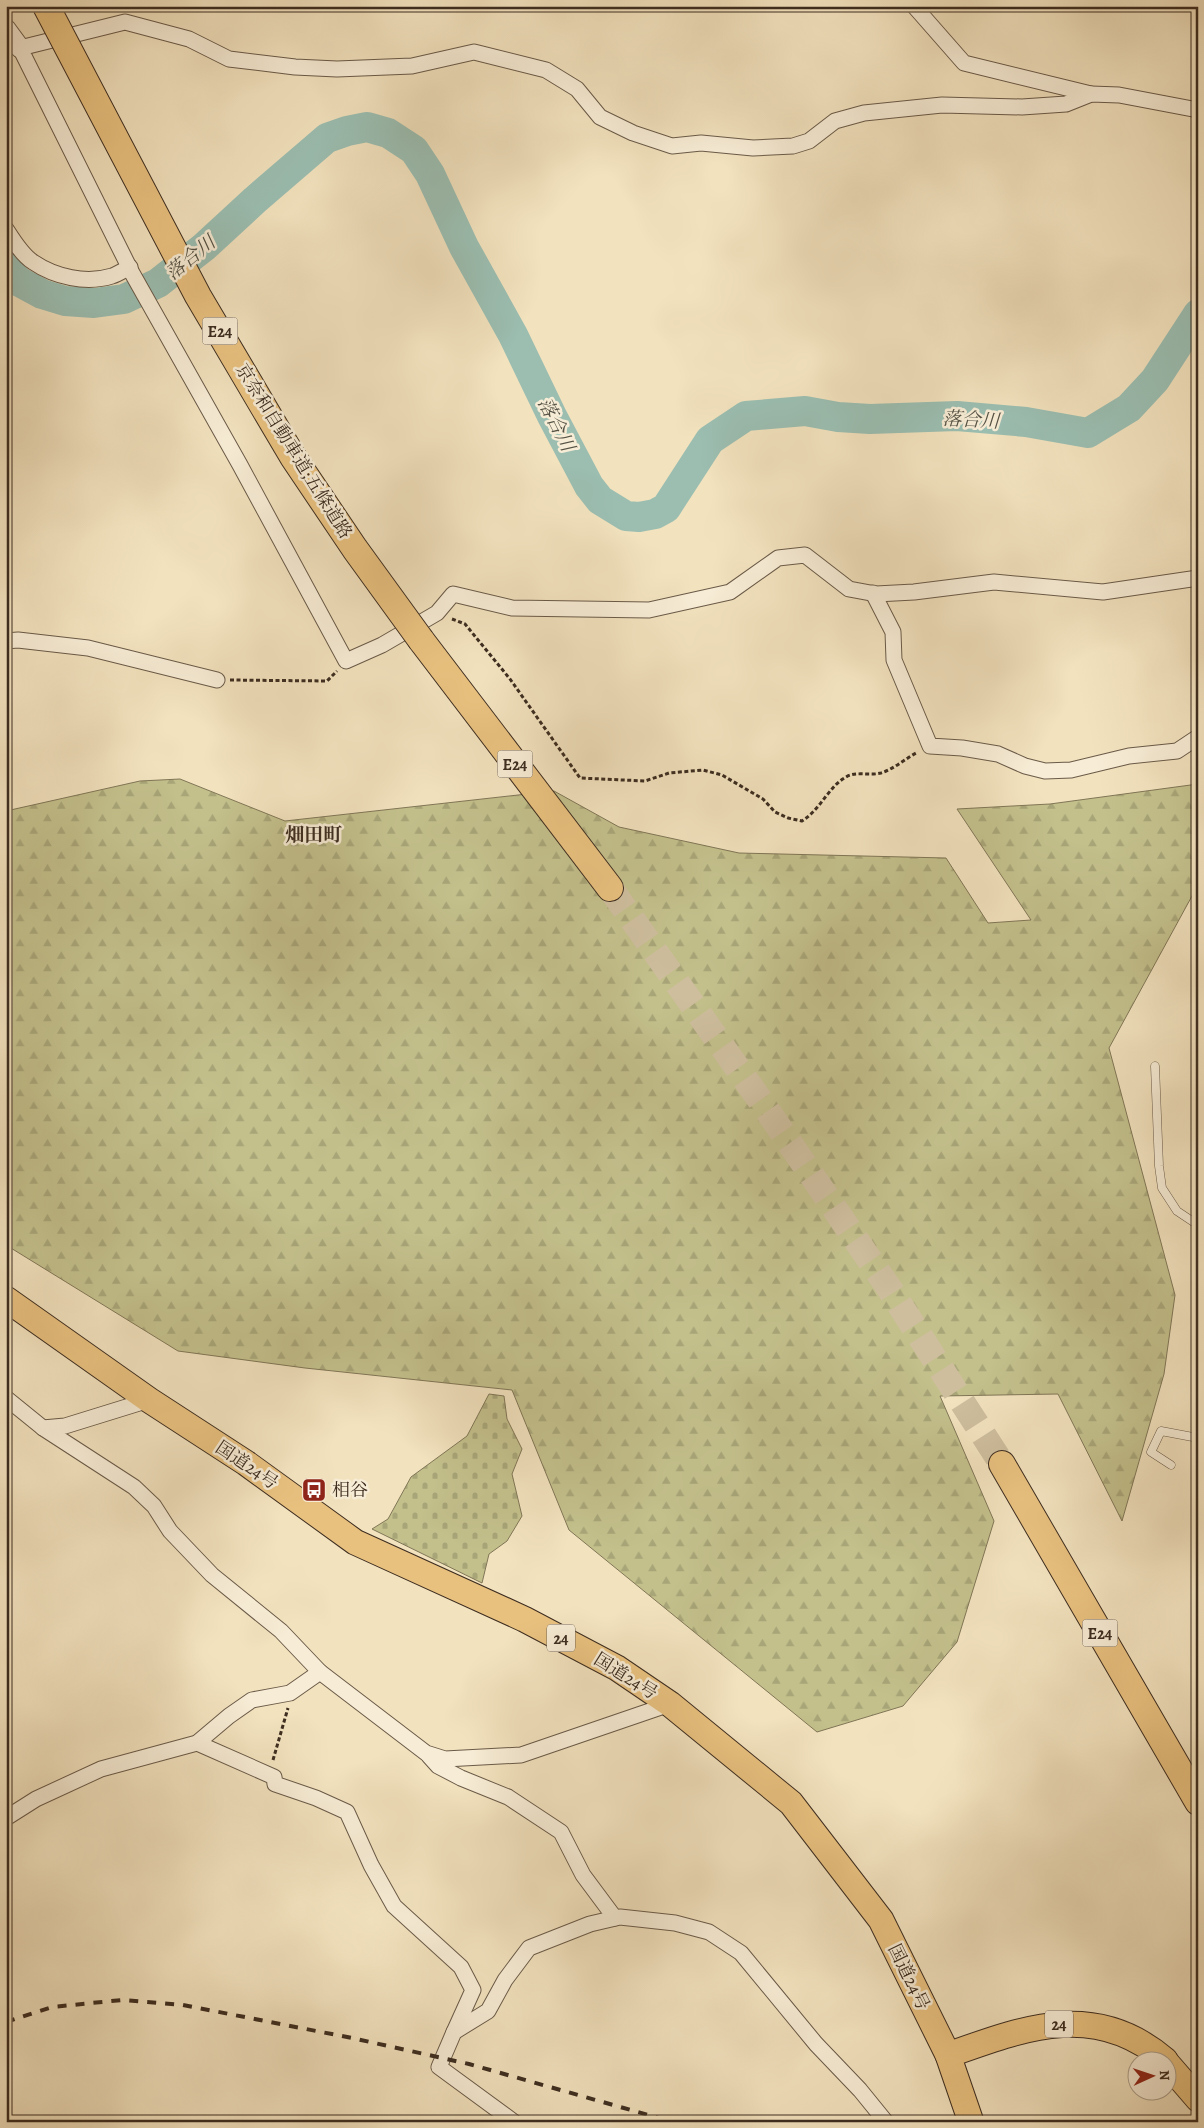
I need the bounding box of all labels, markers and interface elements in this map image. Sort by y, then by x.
water label: 落合川 [160,228,223,286]
road number: E24 [202,318,238,344]
street label: 京奈和自動車道;五條道路 [230,359,358,543]
water label: 落合川 [532,393,582,458]
water label: 落合川 [942,406,1002,435]
road number: E24 [498,751,532,778]
district label: 畑田町 [285,822,343,848]
street label: 国道24号 [211,1435,283,1495]
bus stop icon: 相谷 [301,1477,327,1503]
place label: 相谷 [332,1478,368,1502]
road number: E24 [1082,1620,1118,1646]
road number: 24 [547,1625,575,1652]
street label: 国道24号 [590,1647,662,1705]
street label: 国道24号 [883,1940,935,2014]
road number: 24 [1045,2010,1073,2038]
north arrow [1126,2050,1176,2100]
text: N [1155,2070,1174,2081]

